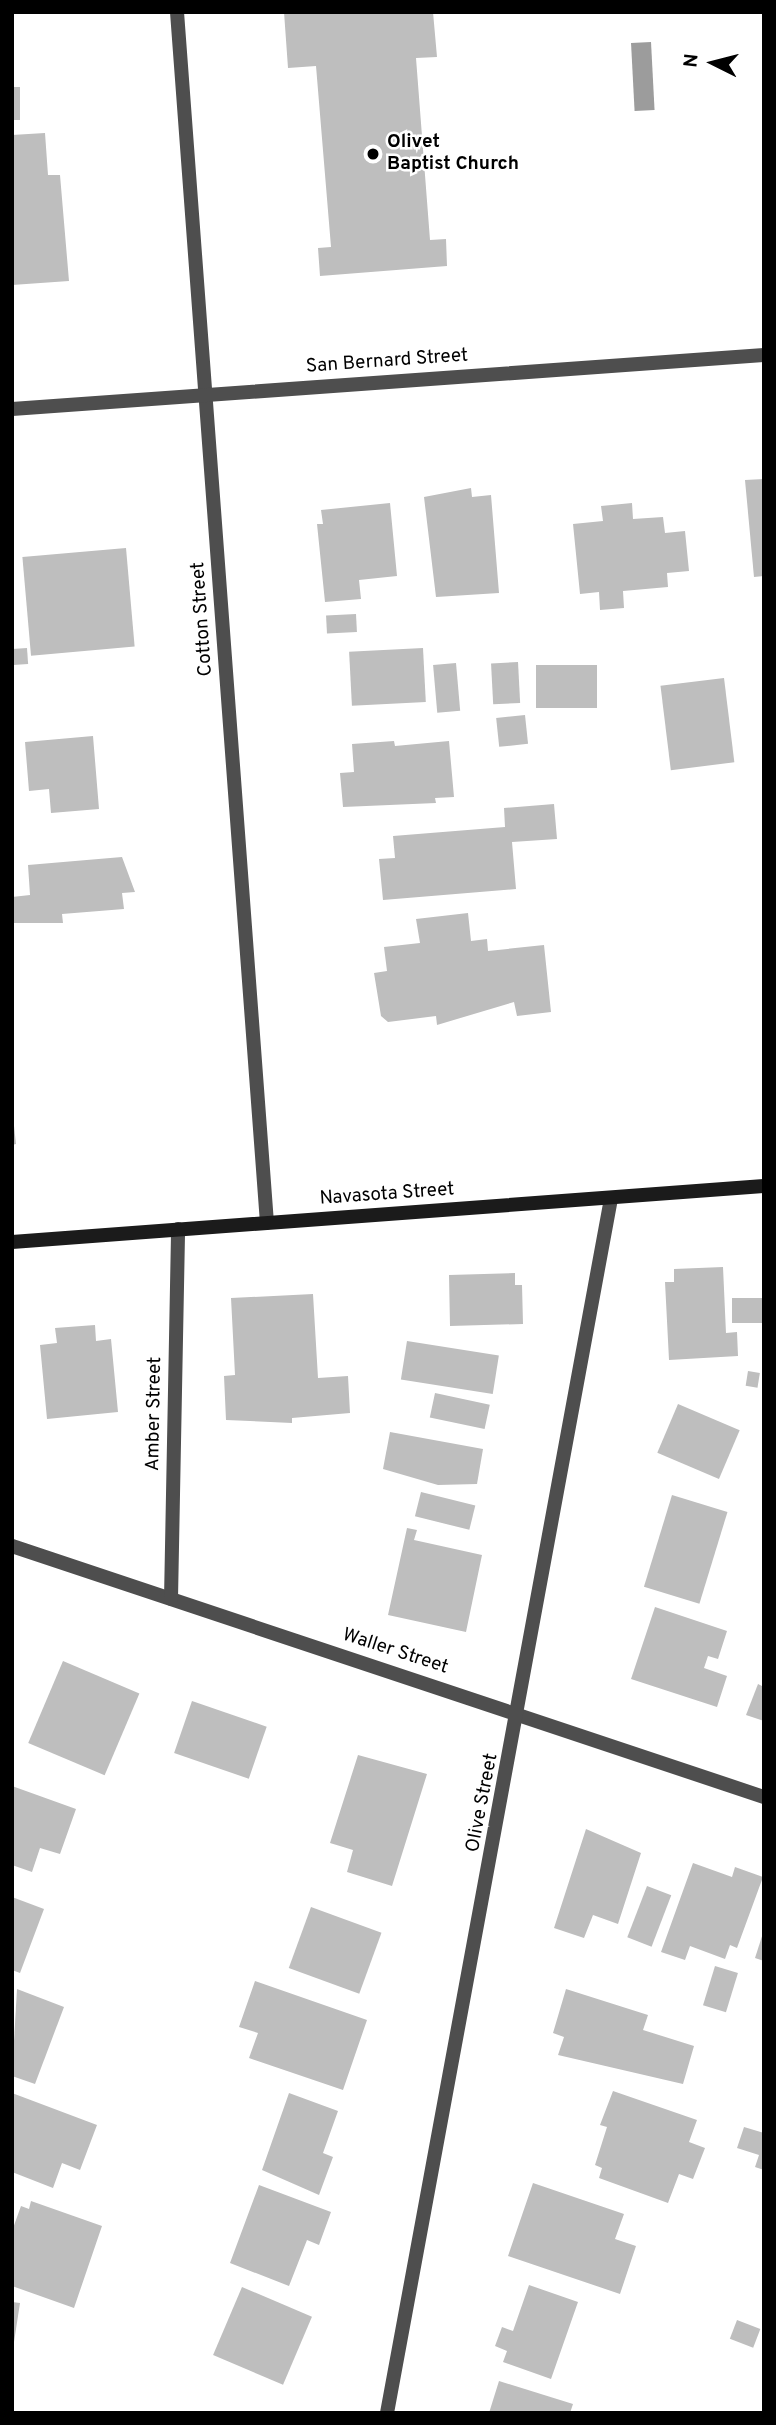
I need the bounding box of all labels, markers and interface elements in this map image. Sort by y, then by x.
north arrow [678,28,748,98]
text: N [679,53,705,69]
place label: Olivet Baptist Church [387,132,519,176]
marker: Olivet Baptist Church [365,146,381,162]
street label: San Bernard Street [305,345,469,379]
street label: Cotton Street [188,561,218,677]
street label: Navasota Street [319,1179,455,1211]
street label: Amber Street [143,1357,167,1471]
street label: Waller Street [339,1624,451,1680]
street label: Olive Street [462,1752,504,1854]

